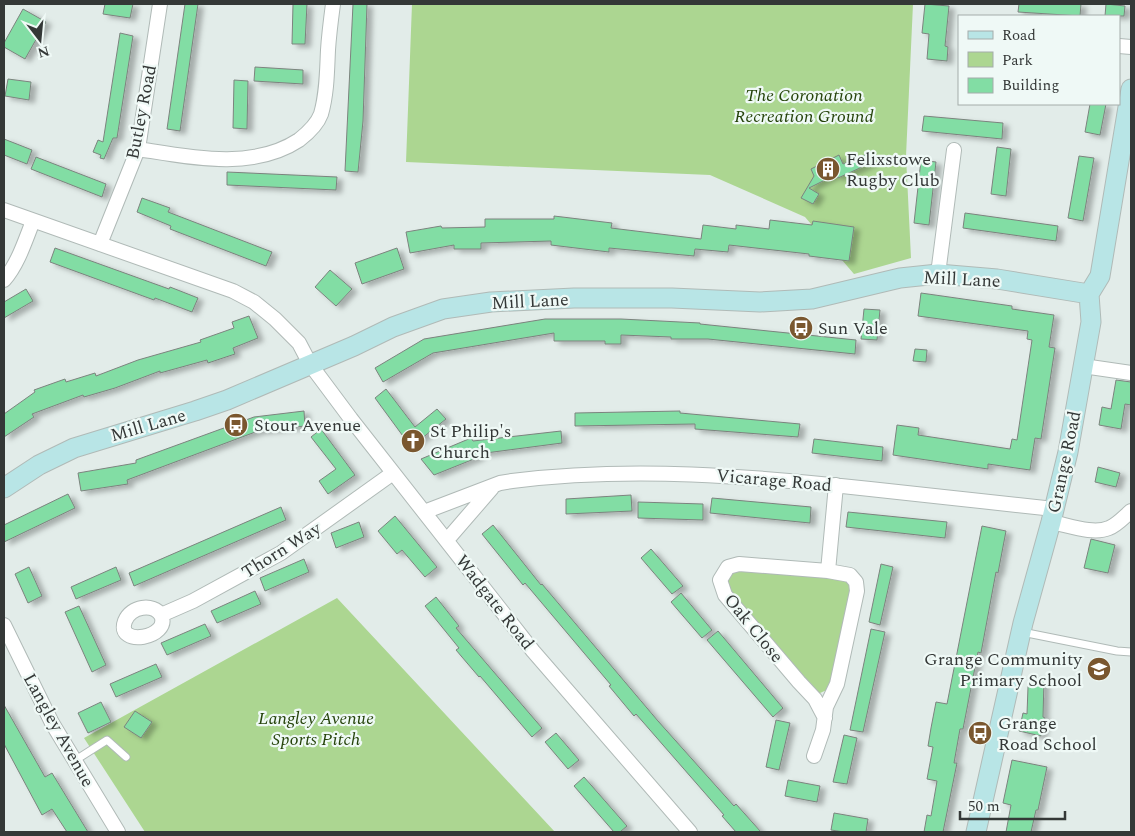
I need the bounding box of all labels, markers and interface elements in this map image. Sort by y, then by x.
north arrow [15,15,65,65]
legend [958,15,1120,105]
text: Road [1002,24,1036,47]
text: N [35,40,52,64]
text: Park [1002,49,1033,72]
street label: Butley Road [119,62,164,162]
text: Building [1002,74,1059,97]
park label: The Coronation Recreation Ground [734,82,874,130]
place label: Felixstowe Rugby Club [846,146,940,194]
building icon: Felixstowe Rugby Club [815,156,841,182]
street label: Mill Lane [923,264,1001,295]
street label: Mill Lane [491,286,569,317]
bus stop icon: Sun Vale [788,315,814,341]
place label: Sun Vale [818,315,888,342]
street label: Mill Lane [107,402,189,449]
street label: Grange Road [1040,409,1088,516]
bus stop icon: Stour Avenue [223,412,249,438]
place label: Stour Avenue [254,412,361,439]
place label: St Philip's Church [430,418,512,466]
church icon: St Philip's Church [400,428,426,454]
street label: Vicarage Road [715,462,833,499]
street label: Thorn Way [236,515,327,585]
street label: Wadgate Road [449,549,541,656]
street label: Oak Close [717,588,790,669]
place label: Grange Community Primary School [924,646,1083,694]
school or university icon: Grange Community Primary School [1086,656,1112,682]
street label: Langley Avenue [16,668,101,792]
park label: Langley Avenue Sports Pitch [258,705,374,753]
place label: Grange Road School [998,710,1097,758]
bus stop icon: Grange Road School [967,720,993,746]
scale bar [960,788,1065,820]
text: 50 m [968,795,1000,818]

